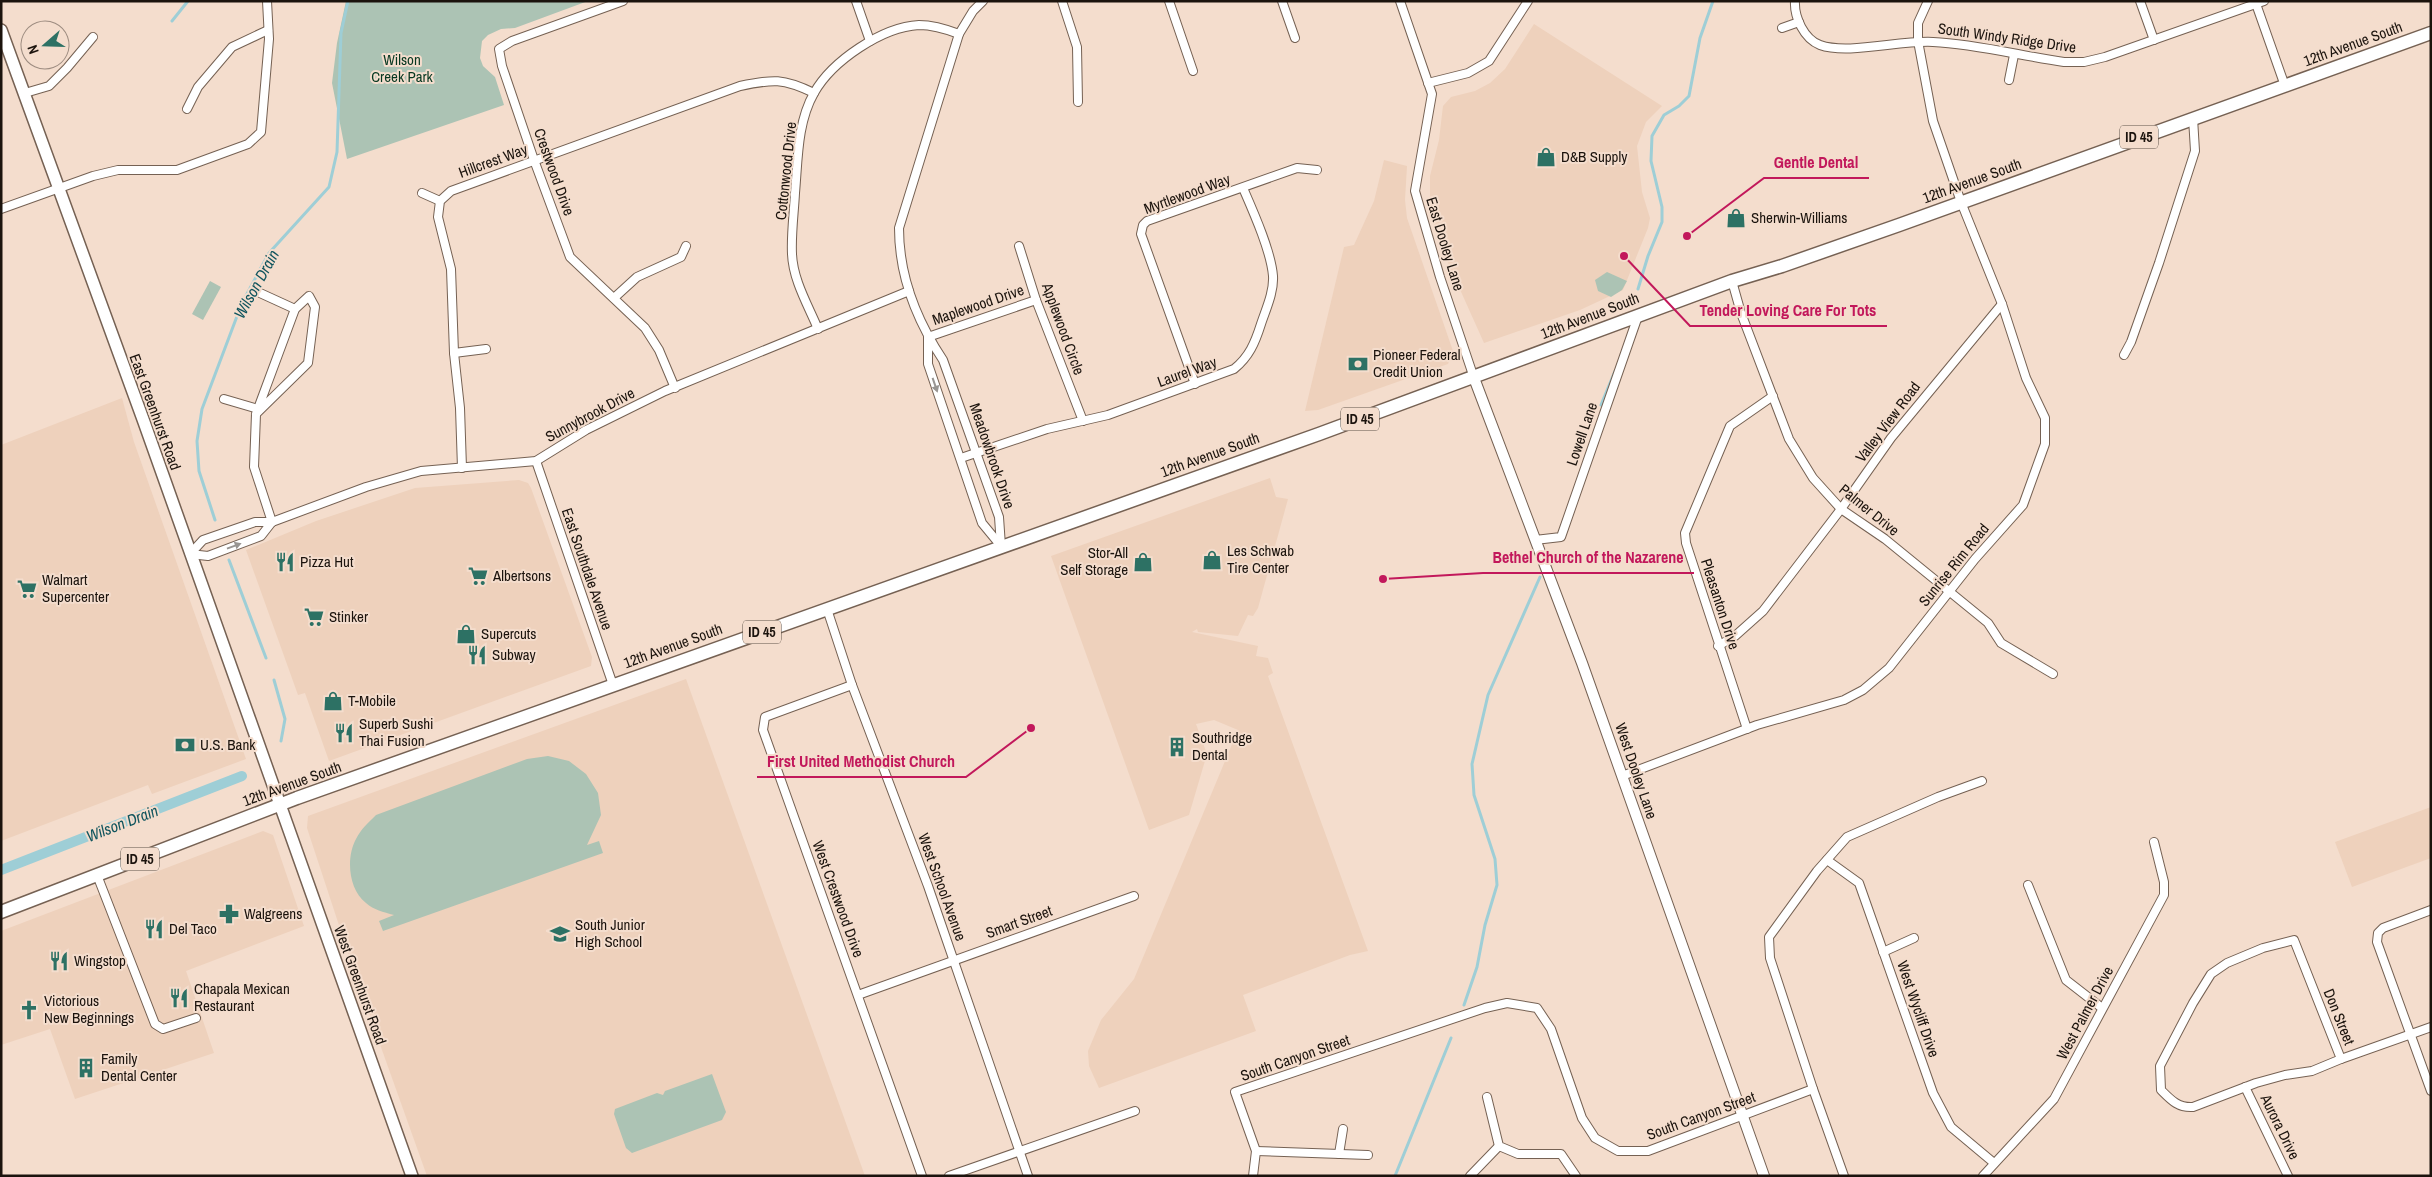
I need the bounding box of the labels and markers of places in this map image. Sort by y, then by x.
shop icon: D&B Supply [1535,146,1557,168]
place label: D&B Supply [1561,146,1628,167]
callout: Gentle Dental [1764,147,1869,178]
shop icon: Sherwin-Williams [1725,207,1747,229]
place label: Sherwin-Williams [1751,207,1847,228]
callout: Tender Loving Care For Tots [1690,295,1887,326]
place label: Pioneer Federal Credit Union [1373,344,1461,382]
bank icon: Pioneer Federal Credit Union [1347,353,1369,375]
place label: Les Schwab Tire Center [1227,540,1294,578]
place label: Stor-All Self Storage [1060,542,1128,580]
callout: Bethel Church of the Nazarene [1483,542,1694,573]
shop icon: Les Schwab Tire Center [1201,549,1223,571]
restaurant icon: Pizza Hut [274,551,296,573]
place label: Pizza Hut [300,551,354,572]
shop icon: Stor-All Self Storage [1132,551,1154,573]
supermarket icon: Albertsons [467,565,489,587]
place label: Albertsons [492,565,551,586]
place label: Walmart Supercenter [42,569,109,607]
supermarket icon: Walmart Supercenter [16,578,38,600]
supermarket icon: Stinker [303,606,325,628]
place label: Stinker [329,606,368,627]
shop icon: Supercuts [455,623,477,645]
place label: Supercuts [481,623,536,644]
restaurant icon: Subway [466,644,488,666]
place label: Subway [492,644,537,665]
shop icon: T-Mobile [322,690,344,712]
place label: T-Mobile [348,690,396,711]
place label: Superb Sushi Thai Fusion [359,713,434,751]
restaurant icon: Superb Sushi Thai Fusion [333,722,355,744]
place label: Southridge Dental [1192,727,1252,765]
bank icon: U.S. Bank [174,734,196,756]
place label: U.S. Bank [200,734,256,755]
building icon: Southridge Dental [1166,736,1188,758]
callout: First United Methodist Church [757,746,966,777]
pharmacy icon: Walgreens [218,903,240,925]
place label: Walgreens [244,903,302,924]
place label: South Junior High School [575,914,645,952]
restaurant icon: Del Taco [143,918,165,940]
place label: Del Taco [169,918,217,939]
school or university icon: South Junior High School [549,923,571,945]
restaurant icon: Wingstop [48,950,70,972]
place label: Wingstop [74,950,126,971]
place label: Chapala Mexican Restaurant [194,978,290,1016]
restaurant icon: Chapala Mexican Restaurant [168,987,190,1009]
place label: Victorious New Beginnings [44,990,134,1028]
church icon: Victorious New Beginnings [18,999,40,1021]
place label: Family Dental Center [101,1048,177,1086]
building icon: Family Dental Center [75,1057,97,1079]

